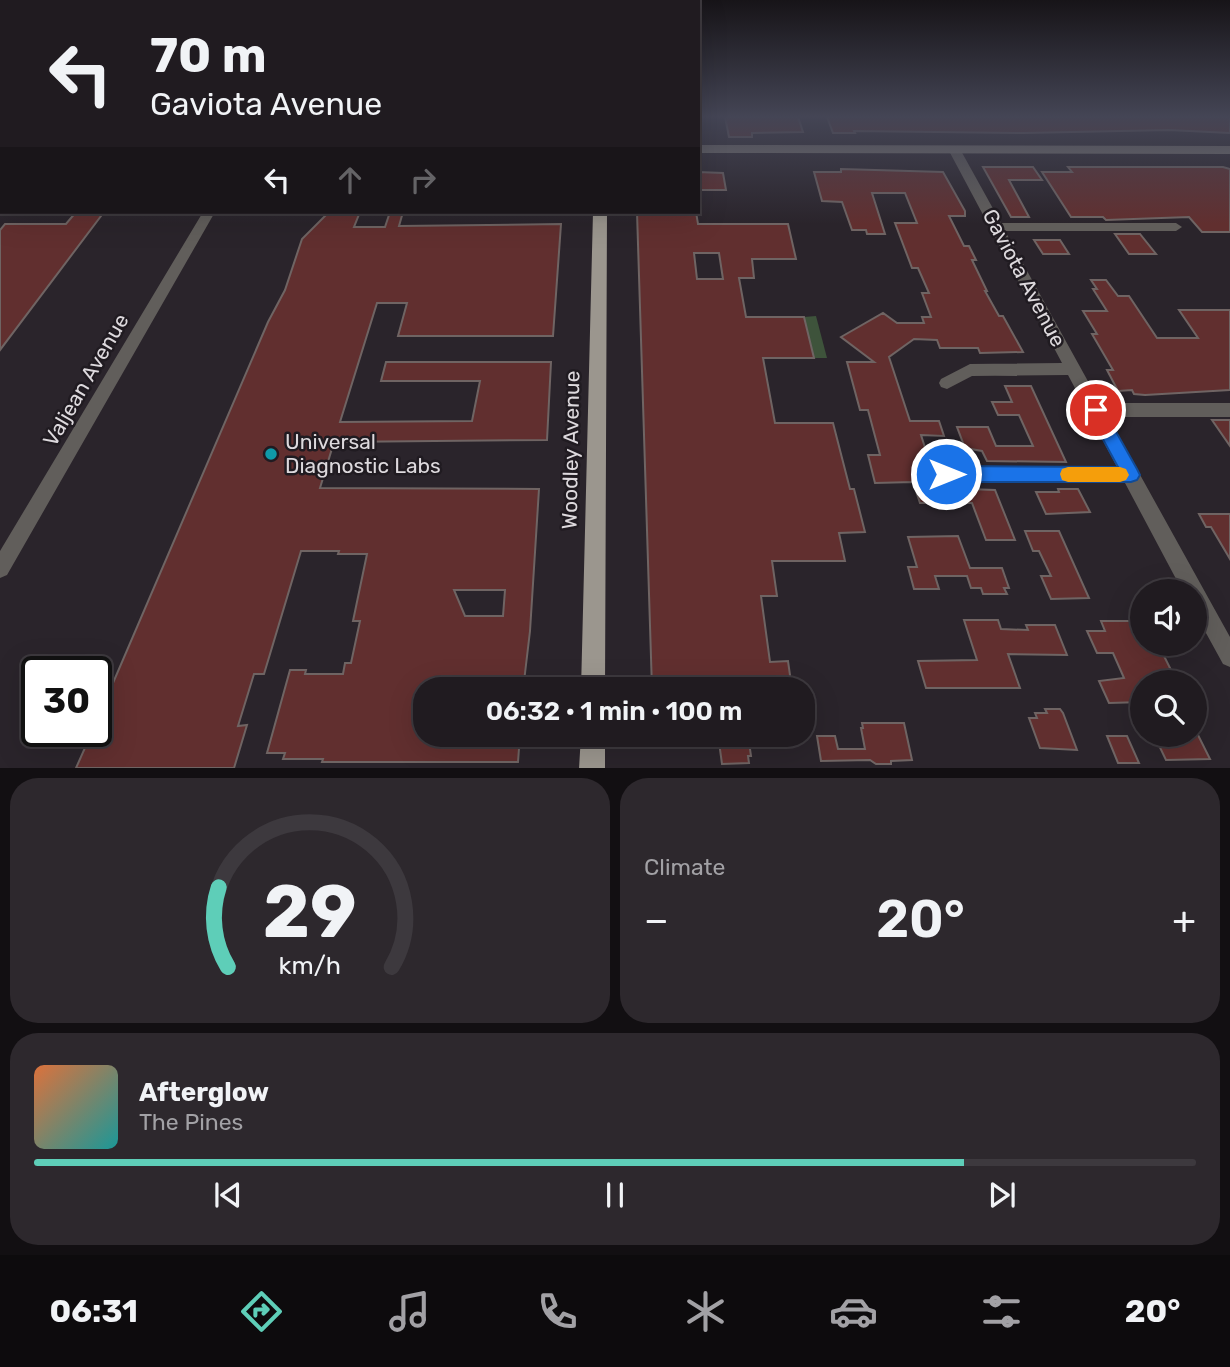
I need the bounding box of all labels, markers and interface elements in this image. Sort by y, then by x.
text: 70 m [150,26,267,84]
icon: left [35,28,126,119]
text: Gaviota Avenue [150,85,382,123]
icon: left [258,161,296,199]
icon: ahead [331,161,369,199]
icon: right [404,161,442,199]
street label: Gaviota Avenue [978,205,1071,351]
street label: Valjean Avenue [38,309,134,450]
street label: Woodley Avenue [557,370,584,530]
pin [1066,380,1126,440]
icon: arrive [1077,391,1115,429]
place label: Universal Diagnostic Labs [285,429,441,478]
position arrow [909,437,983,511]
marker: Universal Diagnostic Labs [263,446,279,462]
map controls [1130,579,1207,747]
button: sound [1130,579,1207,656]
speed limit sign: 30 [21,656,112,747]
button: search [1130,670,1207,747]
text: 06:32 · 1 min · 100 m [486,696,742,727]
text: Climate [644,853,725,881]
text: 29 [263,869,357,955]
text: 20° [876,888,965,950]
text: − [644,897,669,943]
text: + [1172,897,1196,943]
text: km/h [279,950,341,979]
text: Afterglow [139,1077,269,1108]
text: The Pines [139,1108,243,1136]
icon: previous [209,1176,247,1214]
icon: pause [596,1176,634,1214]
icon: next [983,1176,1021,1214]
icon: directions [237,1287,286,1336]
icon: music [385,1287,434,1336]
icon: phone [533,1287,582,1336]
icon: climate [681,1287,730,1336]
icon: car [829,1287,878,1336]
icon: filters [977,1287,1026,1336]
text: 06:31 [49,1292,138,1330]
text: 20° [1125,1292,1180,1330]

